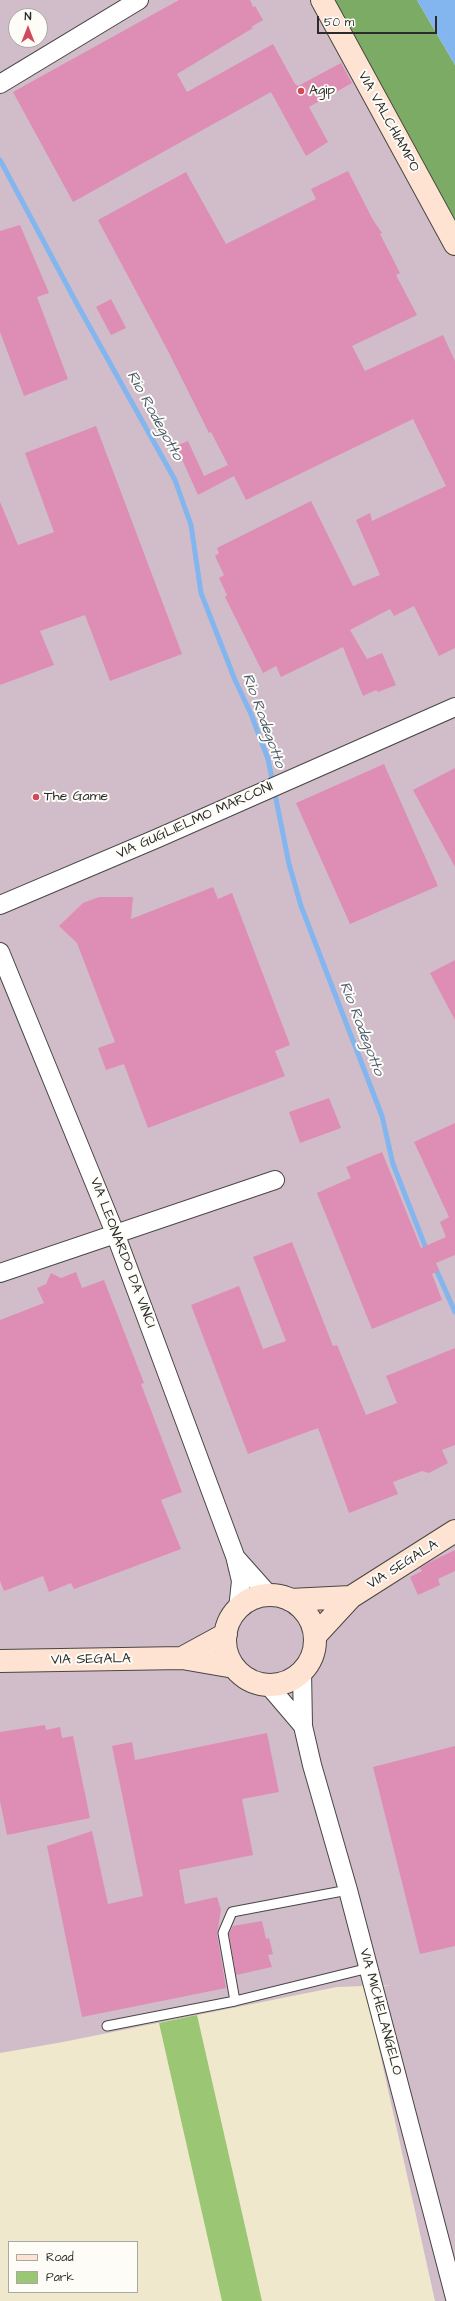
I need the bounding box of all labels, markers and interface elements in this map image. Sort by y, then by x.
north arrow [8,8,48,48]
scale bar [319,8,439,34]
text: N [25,9,31,24]
text: 50 m [324,14,354,31]
street label: VIA VALCHIAMPO [353,69,423,175]
place label: Agip [309,83,335,99]
marker: Agip [296,86,306,96]
water label: Rio Rodegotto [122,368,186,464]
water label: Rio Rodegotto [238,671,288,771]
street label: VIA GUGLIELMO MARCONI [114,779,276,863]
place label: The Game [44,789,108,805]
marker: The Game [31,792,41,802]
water label: Rio Rodegotto [335,980,387,1078]
street label: VIA LEONARDO DA VINCI [85,1175,159,1331]
street label: VIA SEGALA [365,1537,441,1593]
street label: VIA SEGALA [51,1651,131,1669]
street label: VIA MICHELANGELO [355,1947,405,2077]
legend [8,2241,138,2293]
text: Road [46,2249,74,2266]
text: Park [46,2269,74,2286]

